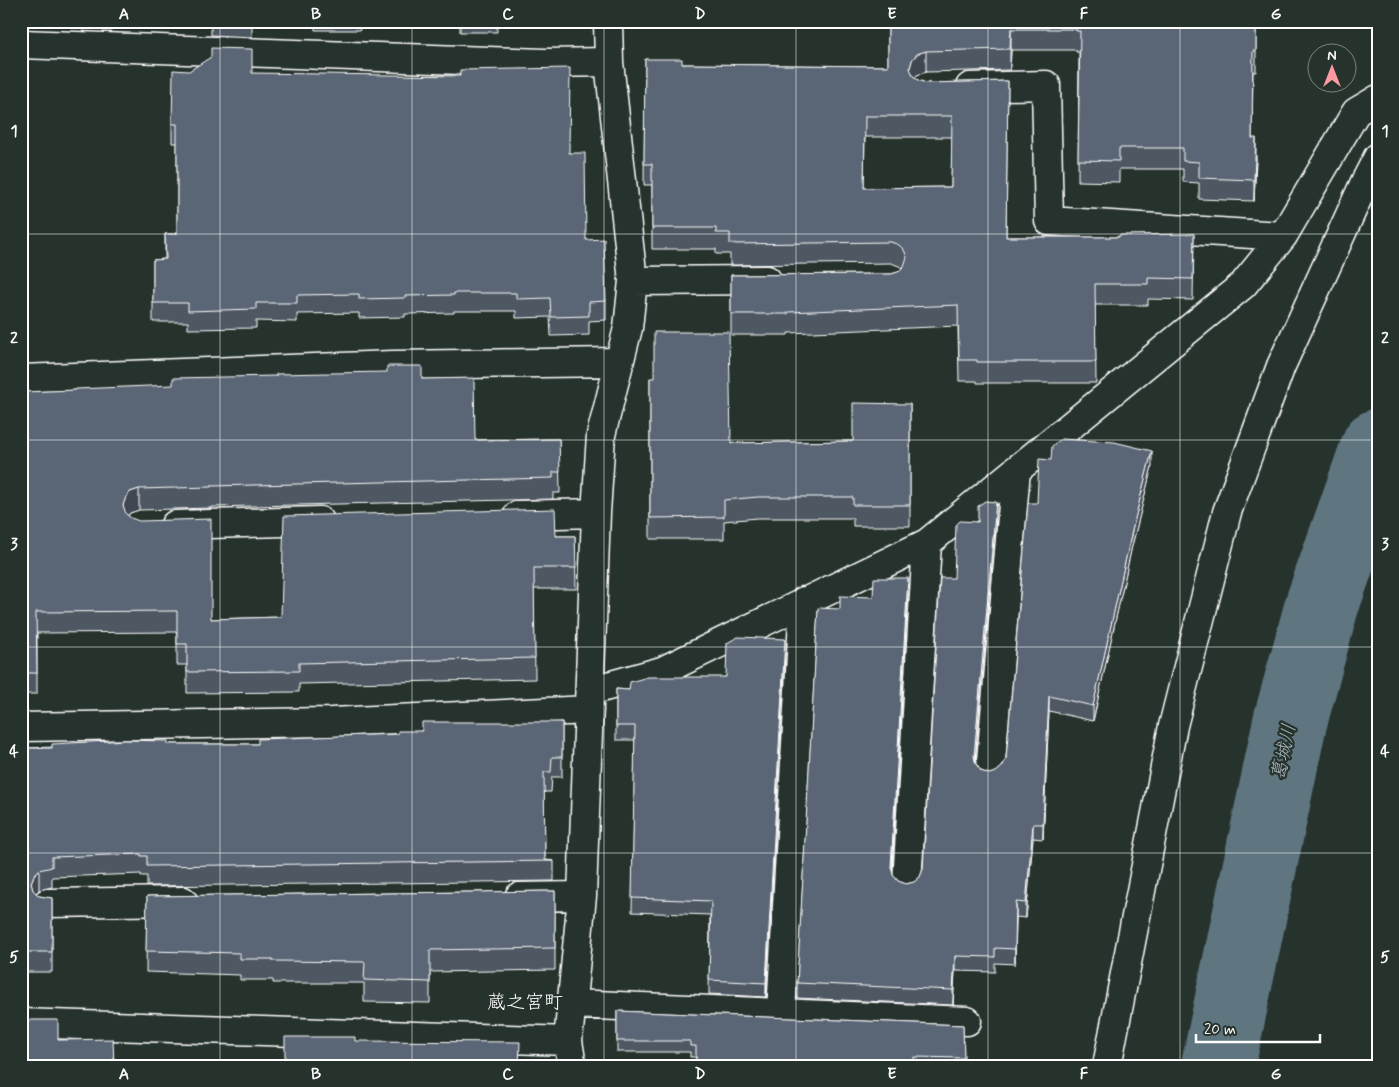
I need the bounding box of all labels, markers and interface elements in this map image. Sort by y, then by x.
text: A [119,4,129,25]
text: B [311,4,321,25]
text: C [502,4,514,25]
text: D [694,4,706,25]
text: E [887,4,897,25]
text: F [1080,4,1089,25]
text: G [1271,4,1282,25]
north arrow [1306,42,1356,92]
text: N [1327,47,1337,65]
text: 1 [10,121,18,142]
text: 1 [1381,121,1389,142]
text: 2 [10,328,18,349]
text: 2 [1381,328,1389,349]
text: 3 [10,534,18,555]
text: 3 [1381,534,1389,555]
water label: 葛城川 [1266,722,1302,782]
text: 4 [9,741,19,762]
text: 4 [1380,741,1390,762]
text: 5 [9,947,19,968]
text: 5 [1380,947,1390,968]
district label: 蔵之宮町 [487,990,563,1015]
scale bar [1196,1012,1320,1044]
text: 20 m [1204,1020,1236,1040]
text: A [119,1064,129,1085]
text: B [311,1064,321,1085]
text: C [502,1064,514,1085]
text: D [694,1064,706,1085]
text: E [887,1064,897,1085]
text: F [1080,1064,1089,1085]
text: G [1271,1064,1282,1085]

